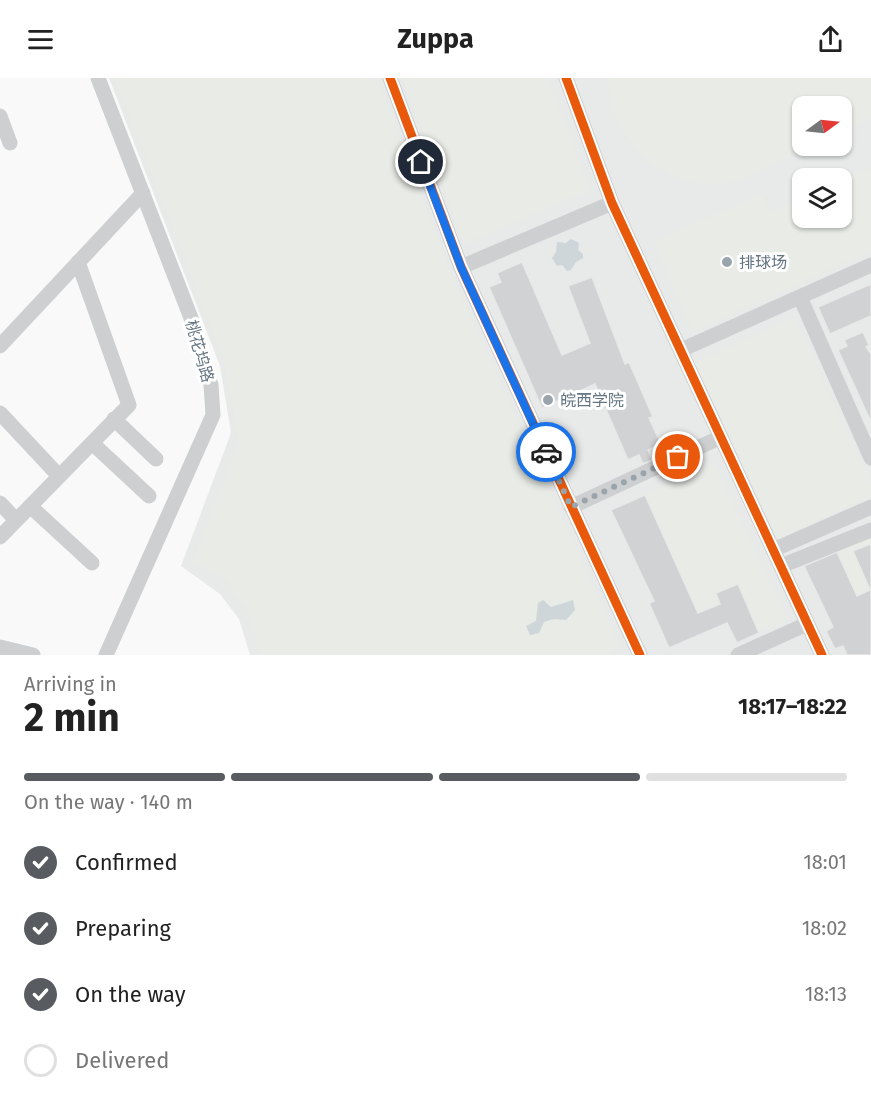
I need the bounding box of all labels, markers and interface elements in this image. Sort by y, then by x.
icon: menu [24,23,57,56]
text: Zuppa [397,23,474,55]
icon: share [814,23,847,56]
north arrow [792,96,852,156]
map controls [792,96,852,228]
pin [395,136,446,187]
icon: home [404,145,437,178]
button: layers [792,168,852,228]
place label: 排球场 [739,253,787,272]
marker: 排球场 [720,255,734,269]
street label: 桃花坞路 [182,318,217,385]
place label: 皖西学院 [560,391,624,410]
marker: 皖西学院 [541,393,555,407]
courier [516,422,576,482]
pin [652,431,703,482]
icon: car [530,436,563,469]
icon: bag [661,440,694,473]
text: Arriving in [24,672,117,696]
text: 18:17–18:22 [738,693,847,720]
text: 2 min [24,695,120,741]
text: On the way · 140 m [24,790,193,814]
icon: check [24,846,57,879]
text: Confirmed [75,849,178,876]
text: 18:01 [803,850,847,874]
icon: check [24,912,57,945]
text: Preparing [75,915,171,942]
text: 18:02 [802,916,847,940]
icon: check [24,978,57,1011]
text: On the way [75,981,186,1008]
text: 18:13 [805,982,847,1006]
text: Delivered [75,1047,170,1074]

